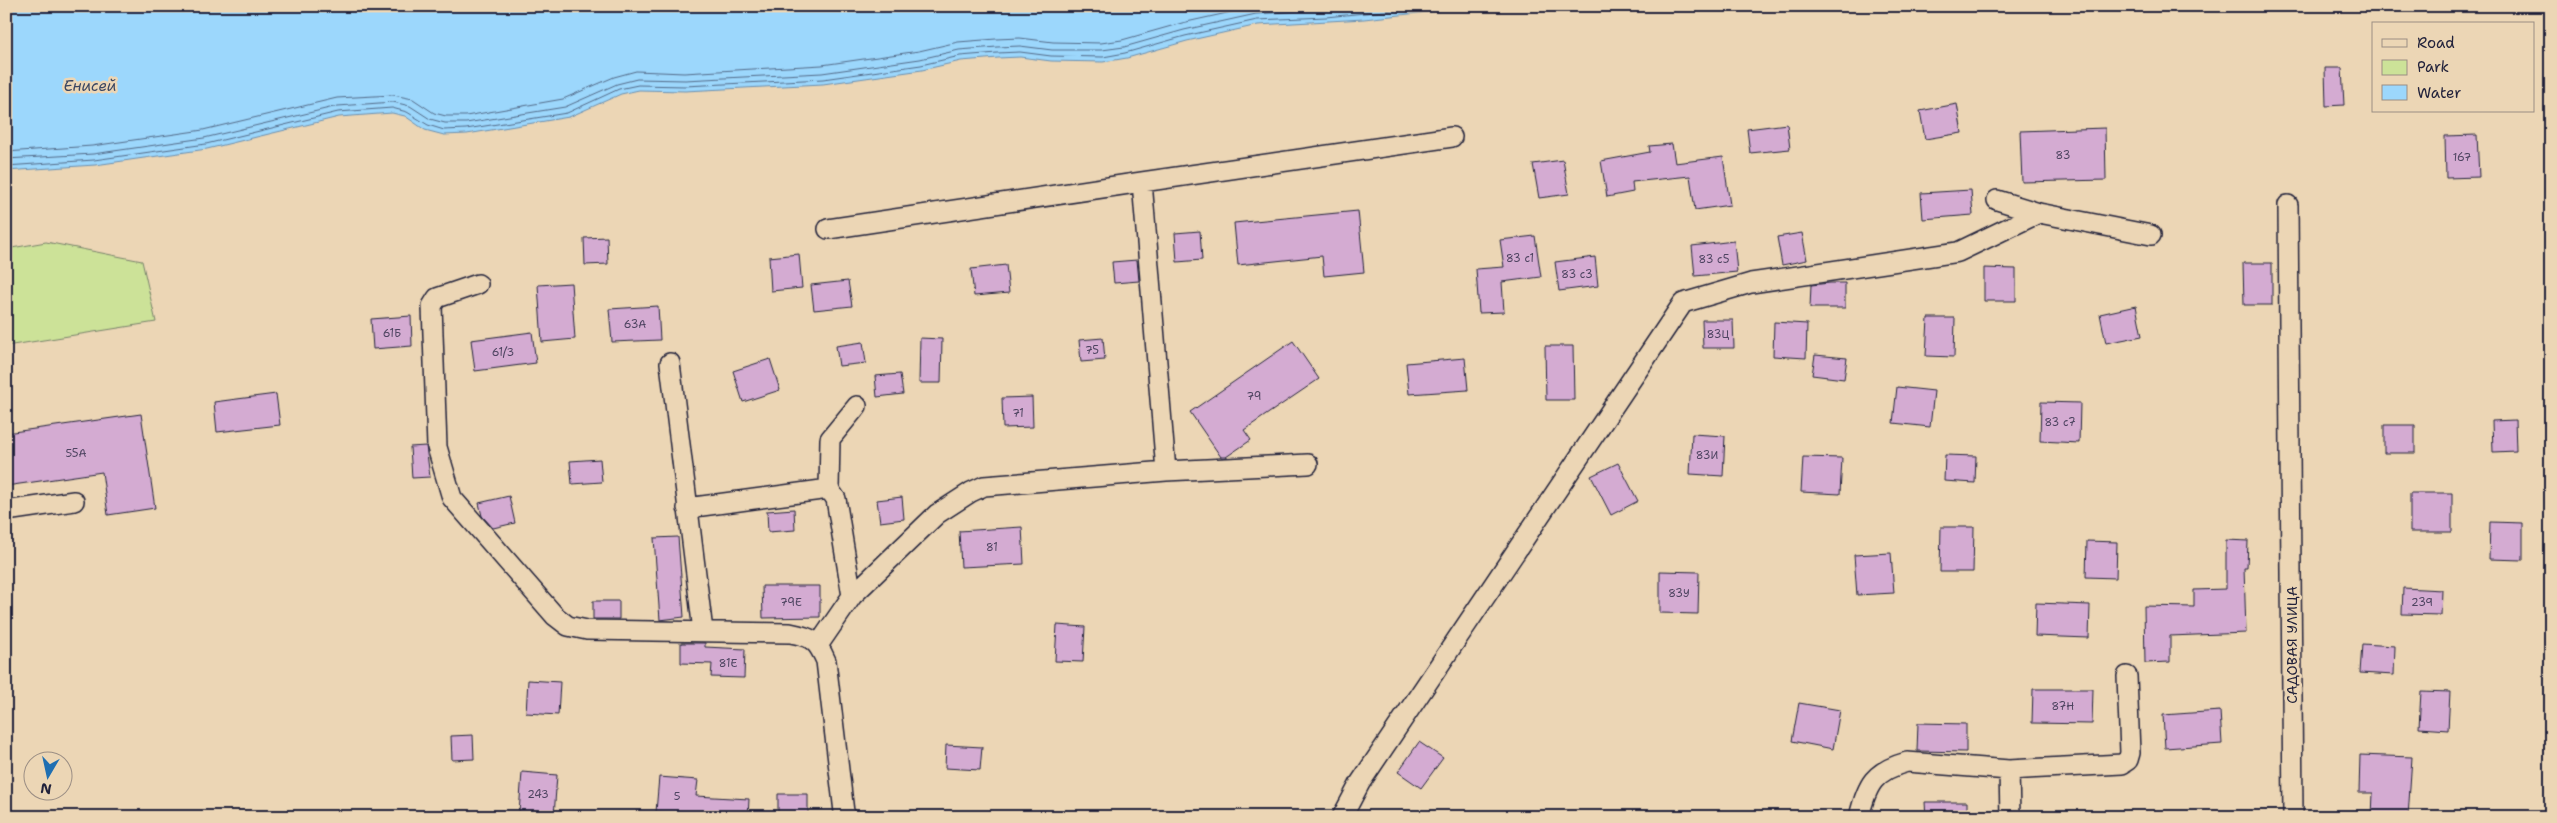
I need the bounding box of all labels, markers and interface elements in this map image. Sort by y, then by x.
legend [2372,22,2534,112]
text: Road [2417,33,2455,53]
text: Park [2417,57,2449,77]
water label: Енисей [63,76,117,96]
text: Water [2417,83,2461,103]
house number: 83 [2056,148,2070,163]
house number: 167 [2453,150,2471,165]
house number: 83 с1 [1506,251,1534,266]
house number: 83 с5 [1699,252,1730,267]
house number: 83 с3 [1561,267,1593,282]
house number: 63А [624,317,646,332]
house number: 61Б [383,326,401,341]
house number: 83Ц [1707,327,1729,342]
house number: 75 [1085,343,1099,358]
house number: 61/3 [492,345,514,360]
house number: 79 [1247,389,1262,404]
house number: 71 [1012,406,1024,421]
house number: 83 с7 [2044,415,2076,430]
house number: 55А [65,446,87,461]
house number: 83И [1696,448,1718,463]
house number: 81 [986,540,998,555]
house number: 83У [1668,586,1690,601]
street label: САДОВАЯ УЛИЦА [2283,586,2301,704]
house number: 79Е [780,595,802,610]
house number: 239 [2411,595,2433,610]
house number: 81Е [719,656,737,671]
house number: 87Н [2052,699,2074,714]
north arrow [22,750,72,800]
text: N [39,779,53,799]
house number: 243 [527,787,549,802]
house number: 5 [674,789,681,804]

